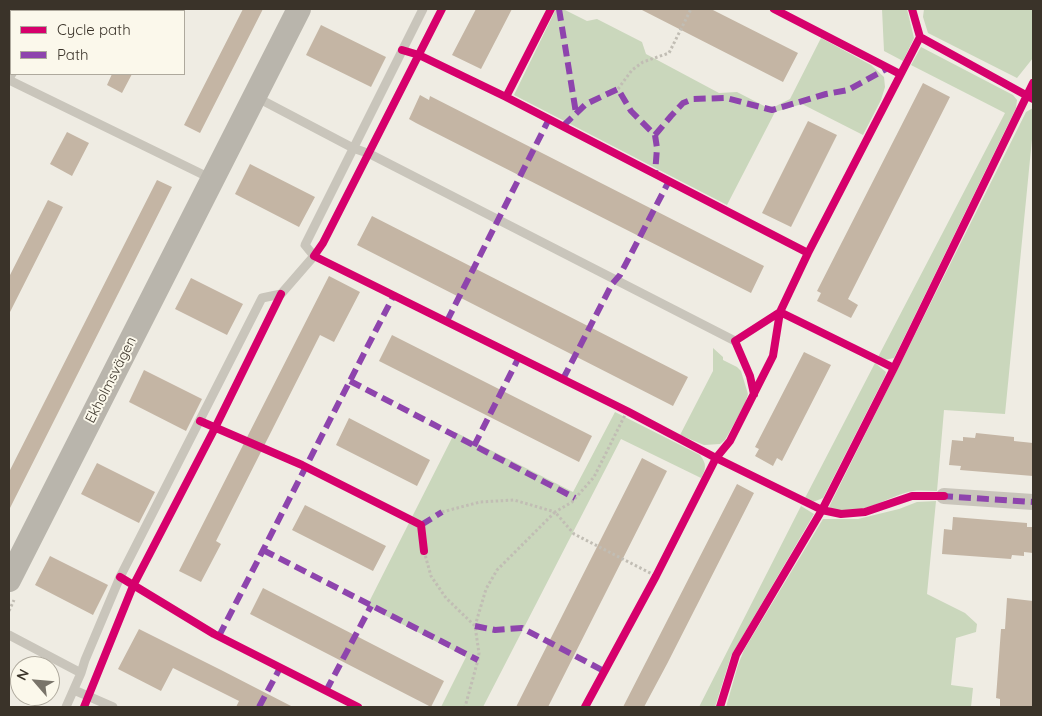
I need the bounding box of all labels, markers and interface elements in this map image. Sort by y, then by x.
legend [10,10,185,75]
text: Cycle path [57,20,131,39]
text: Path [57,45,89,64]
street label: Ekholmsvägen [82,334,140,426]
north arrow [10,656,60,706]
text: N [12,666,33,683]

